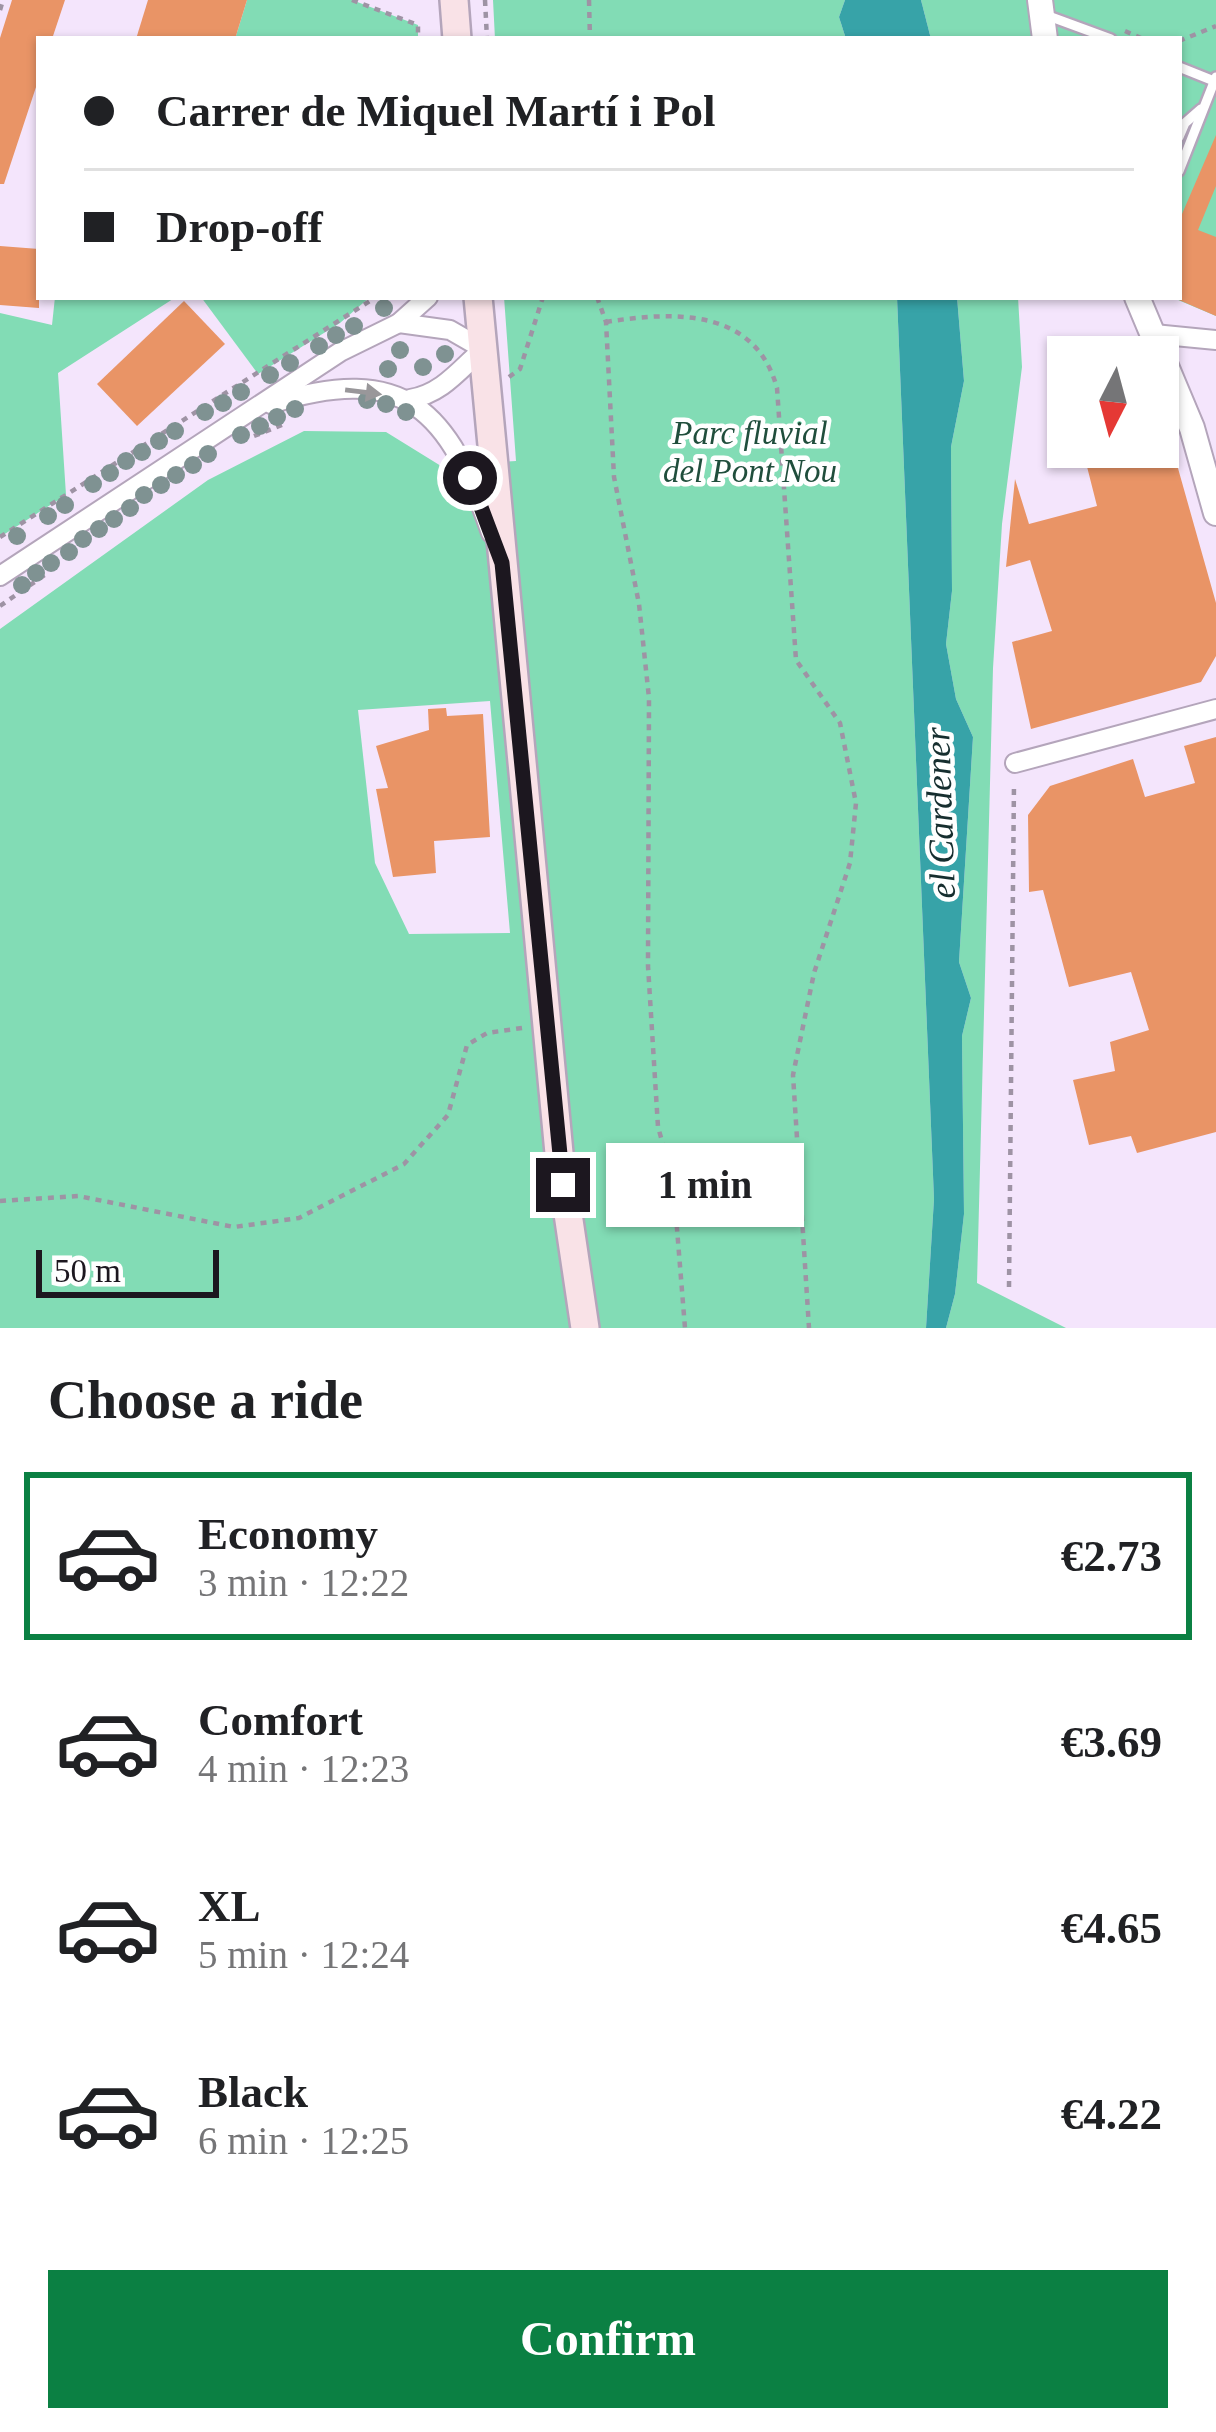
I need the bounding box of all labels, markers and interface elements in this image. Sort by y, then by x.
text: Carrer de Miquel Martí i Pol [156,86,715,136]
text: Drop-off [156,202,323,252]
north arrow [1047,336,1179,468]
map controls [1047,336,1179,468]
one-way arrow [345,382,382,401]
park label: Parc fluvial del Pont Nou [663,415,837,489]
route start [443,451,497,505]
water label: el Cardener [917,726,963,899]
callout: 1 min [605,1143,803,1227]
route end [536,1158,590,1212]
text: 1 min [658,1163,752,1206]
scale bar [36,1244,219,1297]
text: 50 m [54,1253,121,1289]
text: Choose a ride [48,1370,363,1430]
icon: car [54,1502,162,1610]
text: Economy [198,1509,378,1559]
text: €2.73 [1061,1531,1162,1581]
text: 3 min · 12:22 [198,1561,409,1604]
icon: car [54,1688,162,1796]
text: Comfort [198,1695,363,1745]
text: €3.69 [1061,1717,1162,1767]
text: 4 min · 12:23 [198,1747,409,1790]
icon: car [54,1874,162,1982]
text: XL [198,1881,261,1931]
text: €4.65 [1061,1903,1162,1953]
text: 5 min · 12:24 [198,1933,409,1976]
icon: car [54,2060,162,2168]
text: Black [198,2067,308,2117]
text: €4.22 [1061,2089,1162,2139]
text: 6 min · 12:25 [198,2119,409,2162]
button: Confirm [48,2270,1168,2408]

